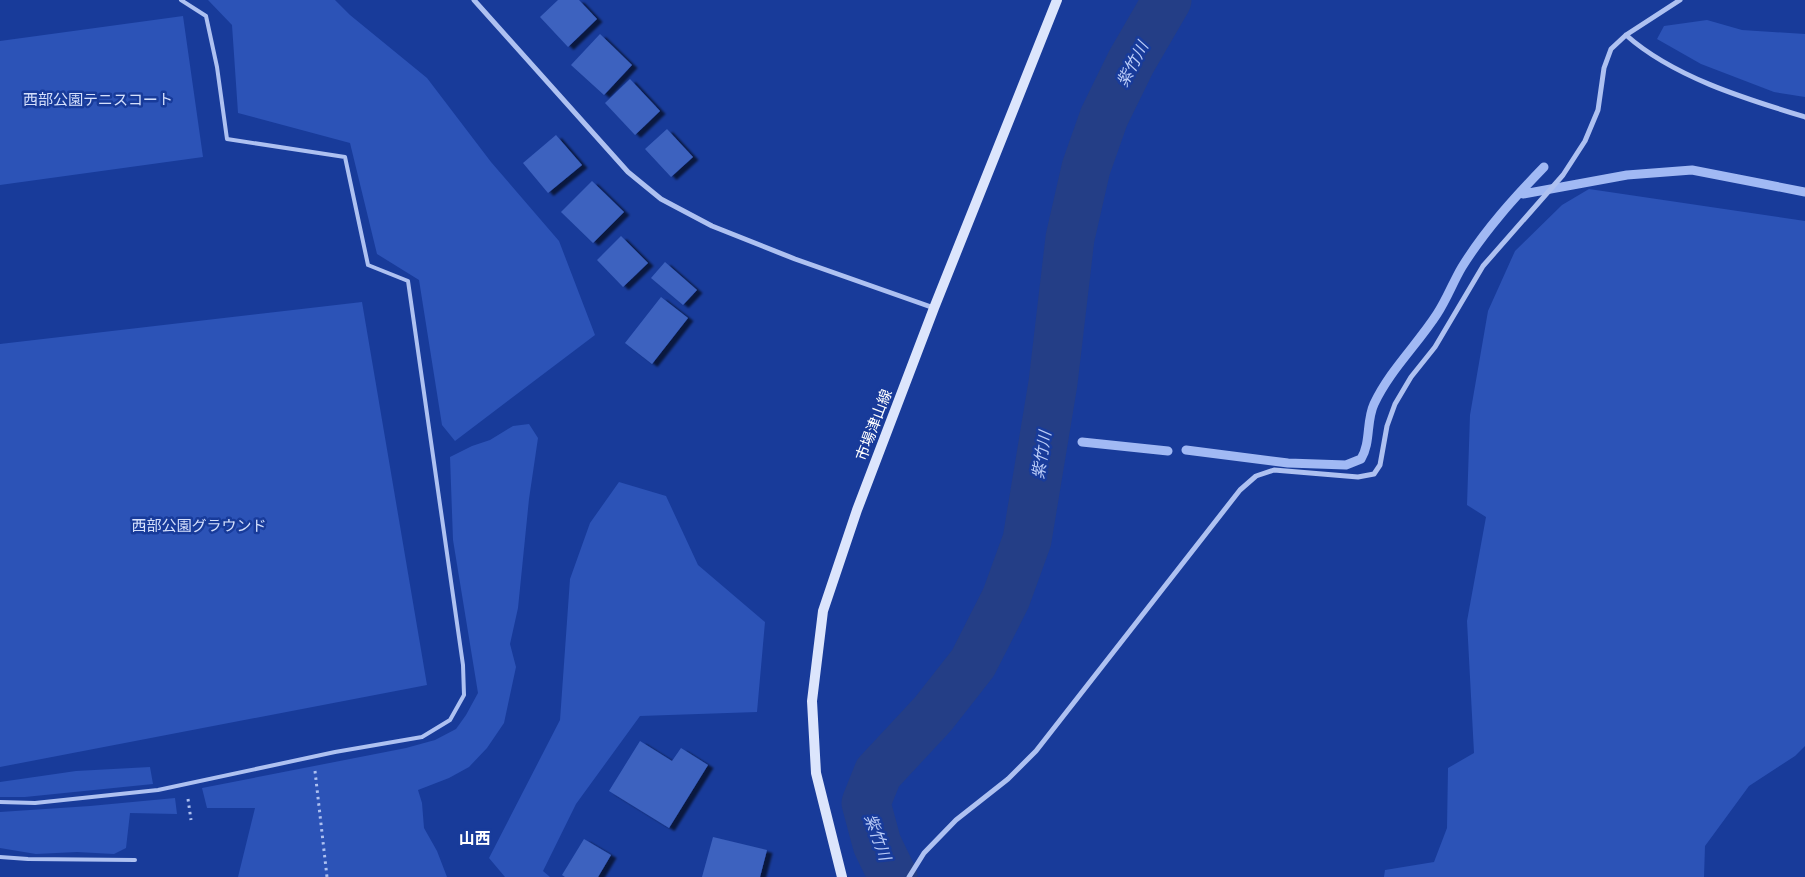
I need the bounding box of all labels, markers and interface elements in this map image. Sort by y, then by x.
water label: 紫竹川 [1111,36,1155,91]
park label: 西部公園テニスコート [23,89,173,110]
street label: 市場津山線 [850,386,897,464]
water label: 紫竹川 [1026,428,1057,481]
park label: 西部公園グラウンド [131,515,267,536]
water label: 紫竹川 [859,811,897,866]
district label: 山西 [459,827,491,850]

